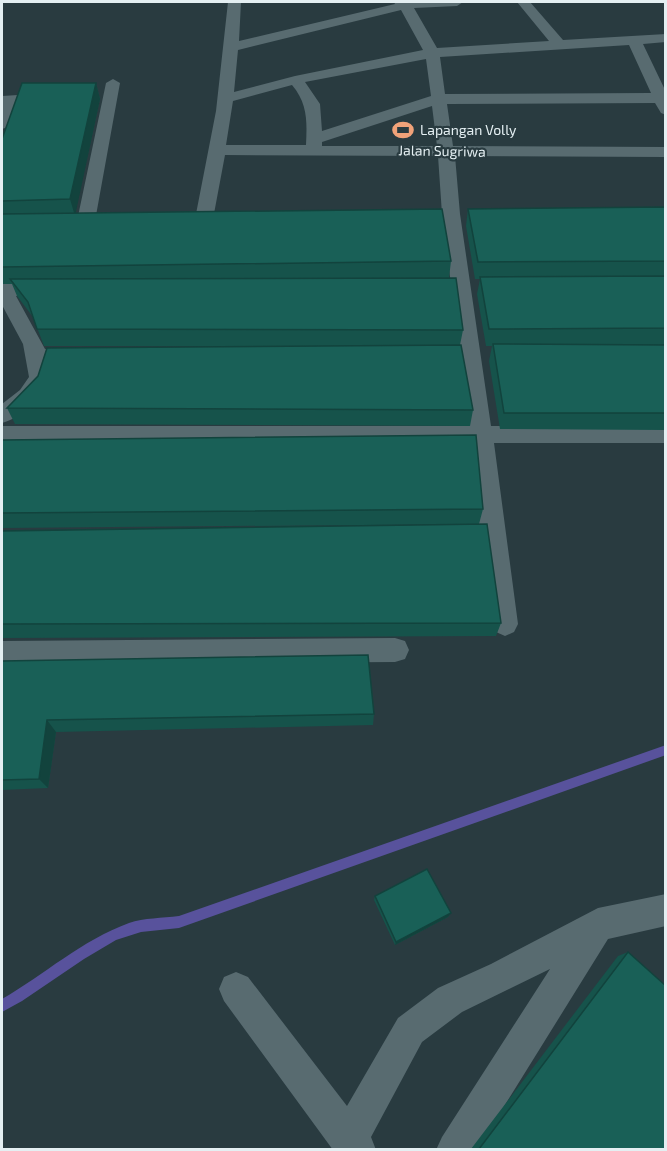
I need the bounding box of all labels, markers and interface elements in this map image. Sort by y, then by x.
sports icon: Lapangan Volly [391,118,415,142]
place label: Lapangan Volly [420,121,517,138]
street label: Jalan Sugriwa [398,141,486,160]

